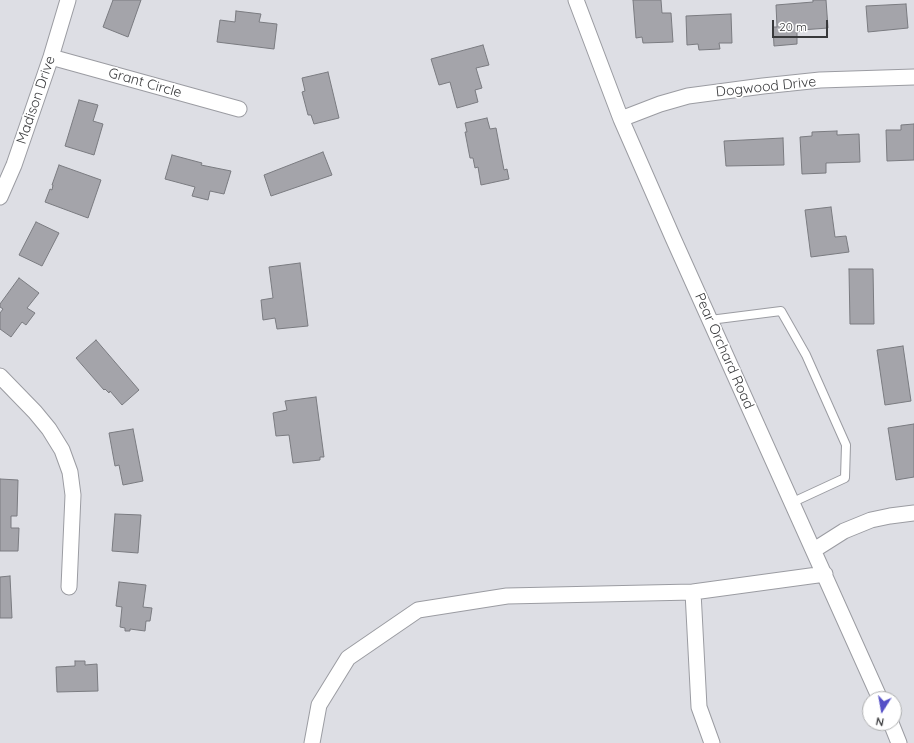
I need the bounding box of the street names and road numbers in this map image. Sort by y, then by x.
street label: Madison Drive [13,54,59,146]
street label: Grant Circle [106,65,184,101]
street label: Dogwood Drive [715,73,817,101]
street label: Pear Orchard Road [691,290,757,412]

